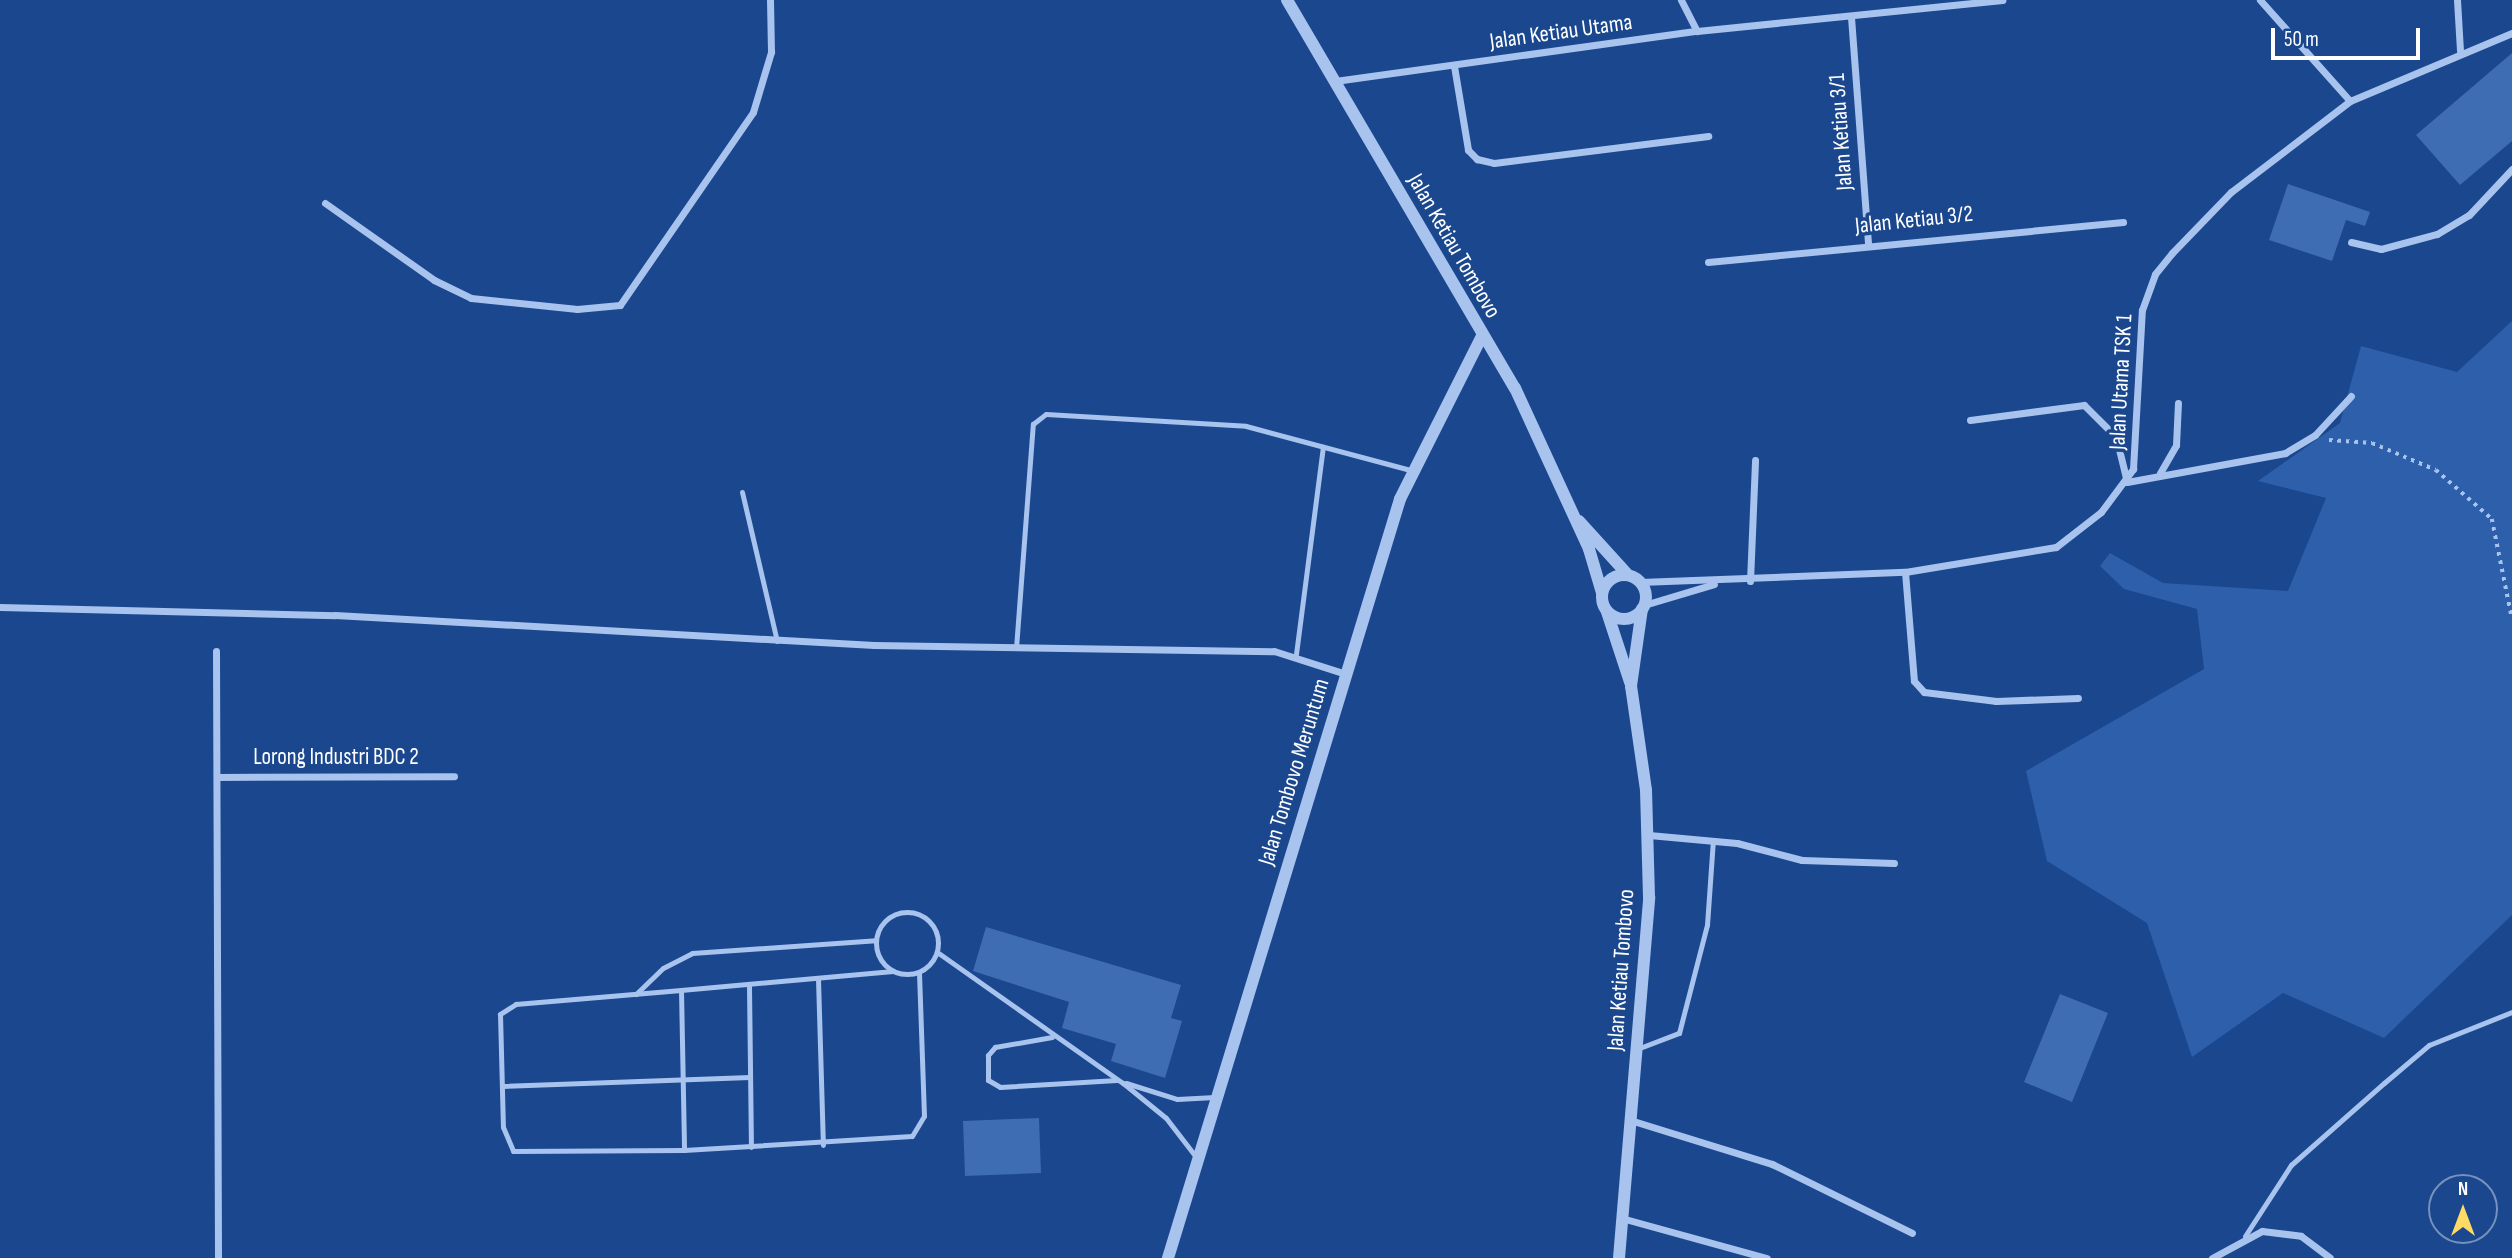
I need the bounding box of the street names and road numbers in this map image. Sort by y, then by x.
street label: Jalan Ketiau Utama [1488,8,1634,56]
street label: Jalan Ketiau 3/1 [1823,73,1859,191]
street label: Jalan Ketiau Tombovo [1402,169,1506,323]
street label: Jalan Ketiau 3/2 [1854,200,1974,240]
street label: Jalan Utama TSK 1 [2104,313,2138,451]
street label: Jalan Tombovo Meruntum [1252,675,1336,869]
street label: Lorong Industri BDC 2 [253,743,419,771]
street label: Jalan Ketiau Tombovo [1602,888,1640,1052]

